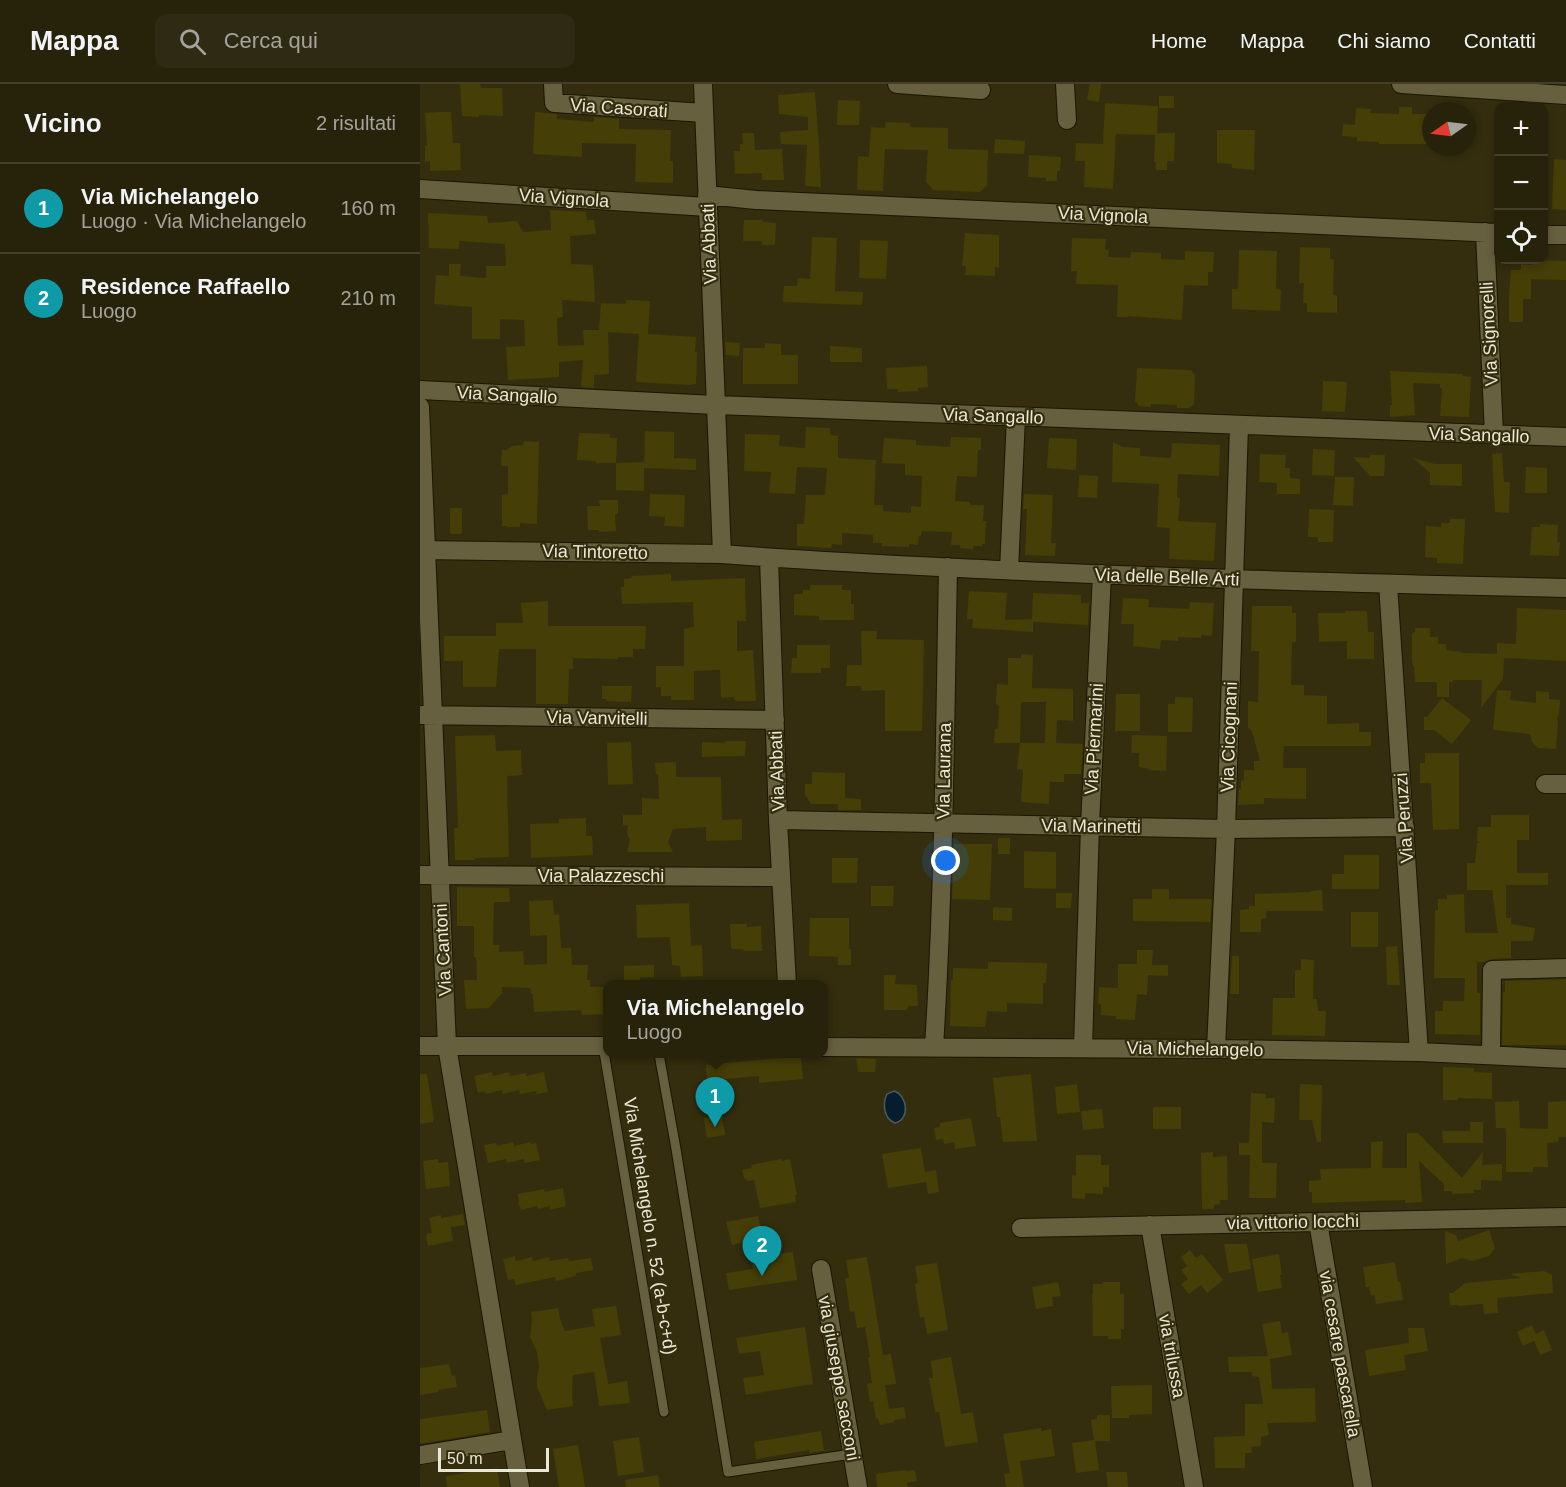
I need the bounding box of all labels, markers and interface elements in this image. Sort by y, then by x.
search box [155,14,575,68]
text: Mappa [30,25,119,56]
icon: search [176,25,209,58]
text: Cerca qui [224,28,318,53]
text: Home [1151,29,1207,52]
text: Mappa [1240,29,1304,52]
text: Chi siamo [1337,29,1431,52]
text: Contatti [1464,29,1536,52]
street label: Via Casorati [570,95,668,121]
north arrow [1422,102,1476,156]
map controls [1494,102,1548,264]
button: + [1494,102,1548,156]
text: Vicino [24,108,102,138]
text: 2 risultati [316,112,396,134]
button: − [1494,156,1548,210]
text: Via Michelangelo [81,184,259,209]
street label: Via Vignola [518,185,611,211]
text: 1 [38,197,49,219]
text: 160 m [340,197,396,219]
street label: Via Abbati [698,203,720,285]
street label: Via Vignola [1057,203,1150,227]
text: Luogo · Via Michelangelo [81,210,306,232]
button: locate [1494,210,1548,264]
text: Residence Raffaello [81,274,290,299]
street label: Via Signorelli [1476,281,1502,387]
text: 2 [38,287,49,309]
text: 210 m [340,287,396,309]
text: Luogo [81,300,137,322]
street label: Via Sangallo [456,382,558,408]
street label: Via Sangallo [942,404,1044,428]
street label: Via Sangallo [1428,423,1530,447]
street label: Via Tintoretto [542,541,648,563]
street label: Via delle Belle Arti [1094,564,1240,590]
street label: Via Cicognani [1217,681,1241,793]
street label: Via Piermarini [1081,683,1107,795]
street label: Via Vanvitelli [546,707,648,729]
street label: Via Laurana [933,721,955,820]
street label: Via Abbati [766,730,788,812]
street label: Via Peruzzi [1391,772,1417,864]
street label: Via Marinetti [1041,815,1141,837]
your location [931,846,960,875]
street label: Via Palazzeschi [538,866,664,886]
street label: Via Cantoni [431,903,455,997]
popup [603,980,828,1058]
text: Via Michelangelo [626,995,805,1020]
text: Luogo [626,1021,682,1043]
street label: Via Michelangelo [1126,1038,1264,1060]
pin: 1 [696,1078,734,1127]
street label: Via Michelangelo n. 52 (a-b-c+d) [620,1096,680,1356]
street label: via vittorio locchi [1227,1211,1359,1233]
pin: 2 [742,1226,782,1276]
street label: via cesare pascarella [1315,1269,1365,1440]
street label: via giuseppe sacconi [815,1294,863,1462]
street label: via trilussa [1155,1312,1189,1401]
scale bar [438,1445,549,1472]
text: 50 m [447,1450,483,1467]

